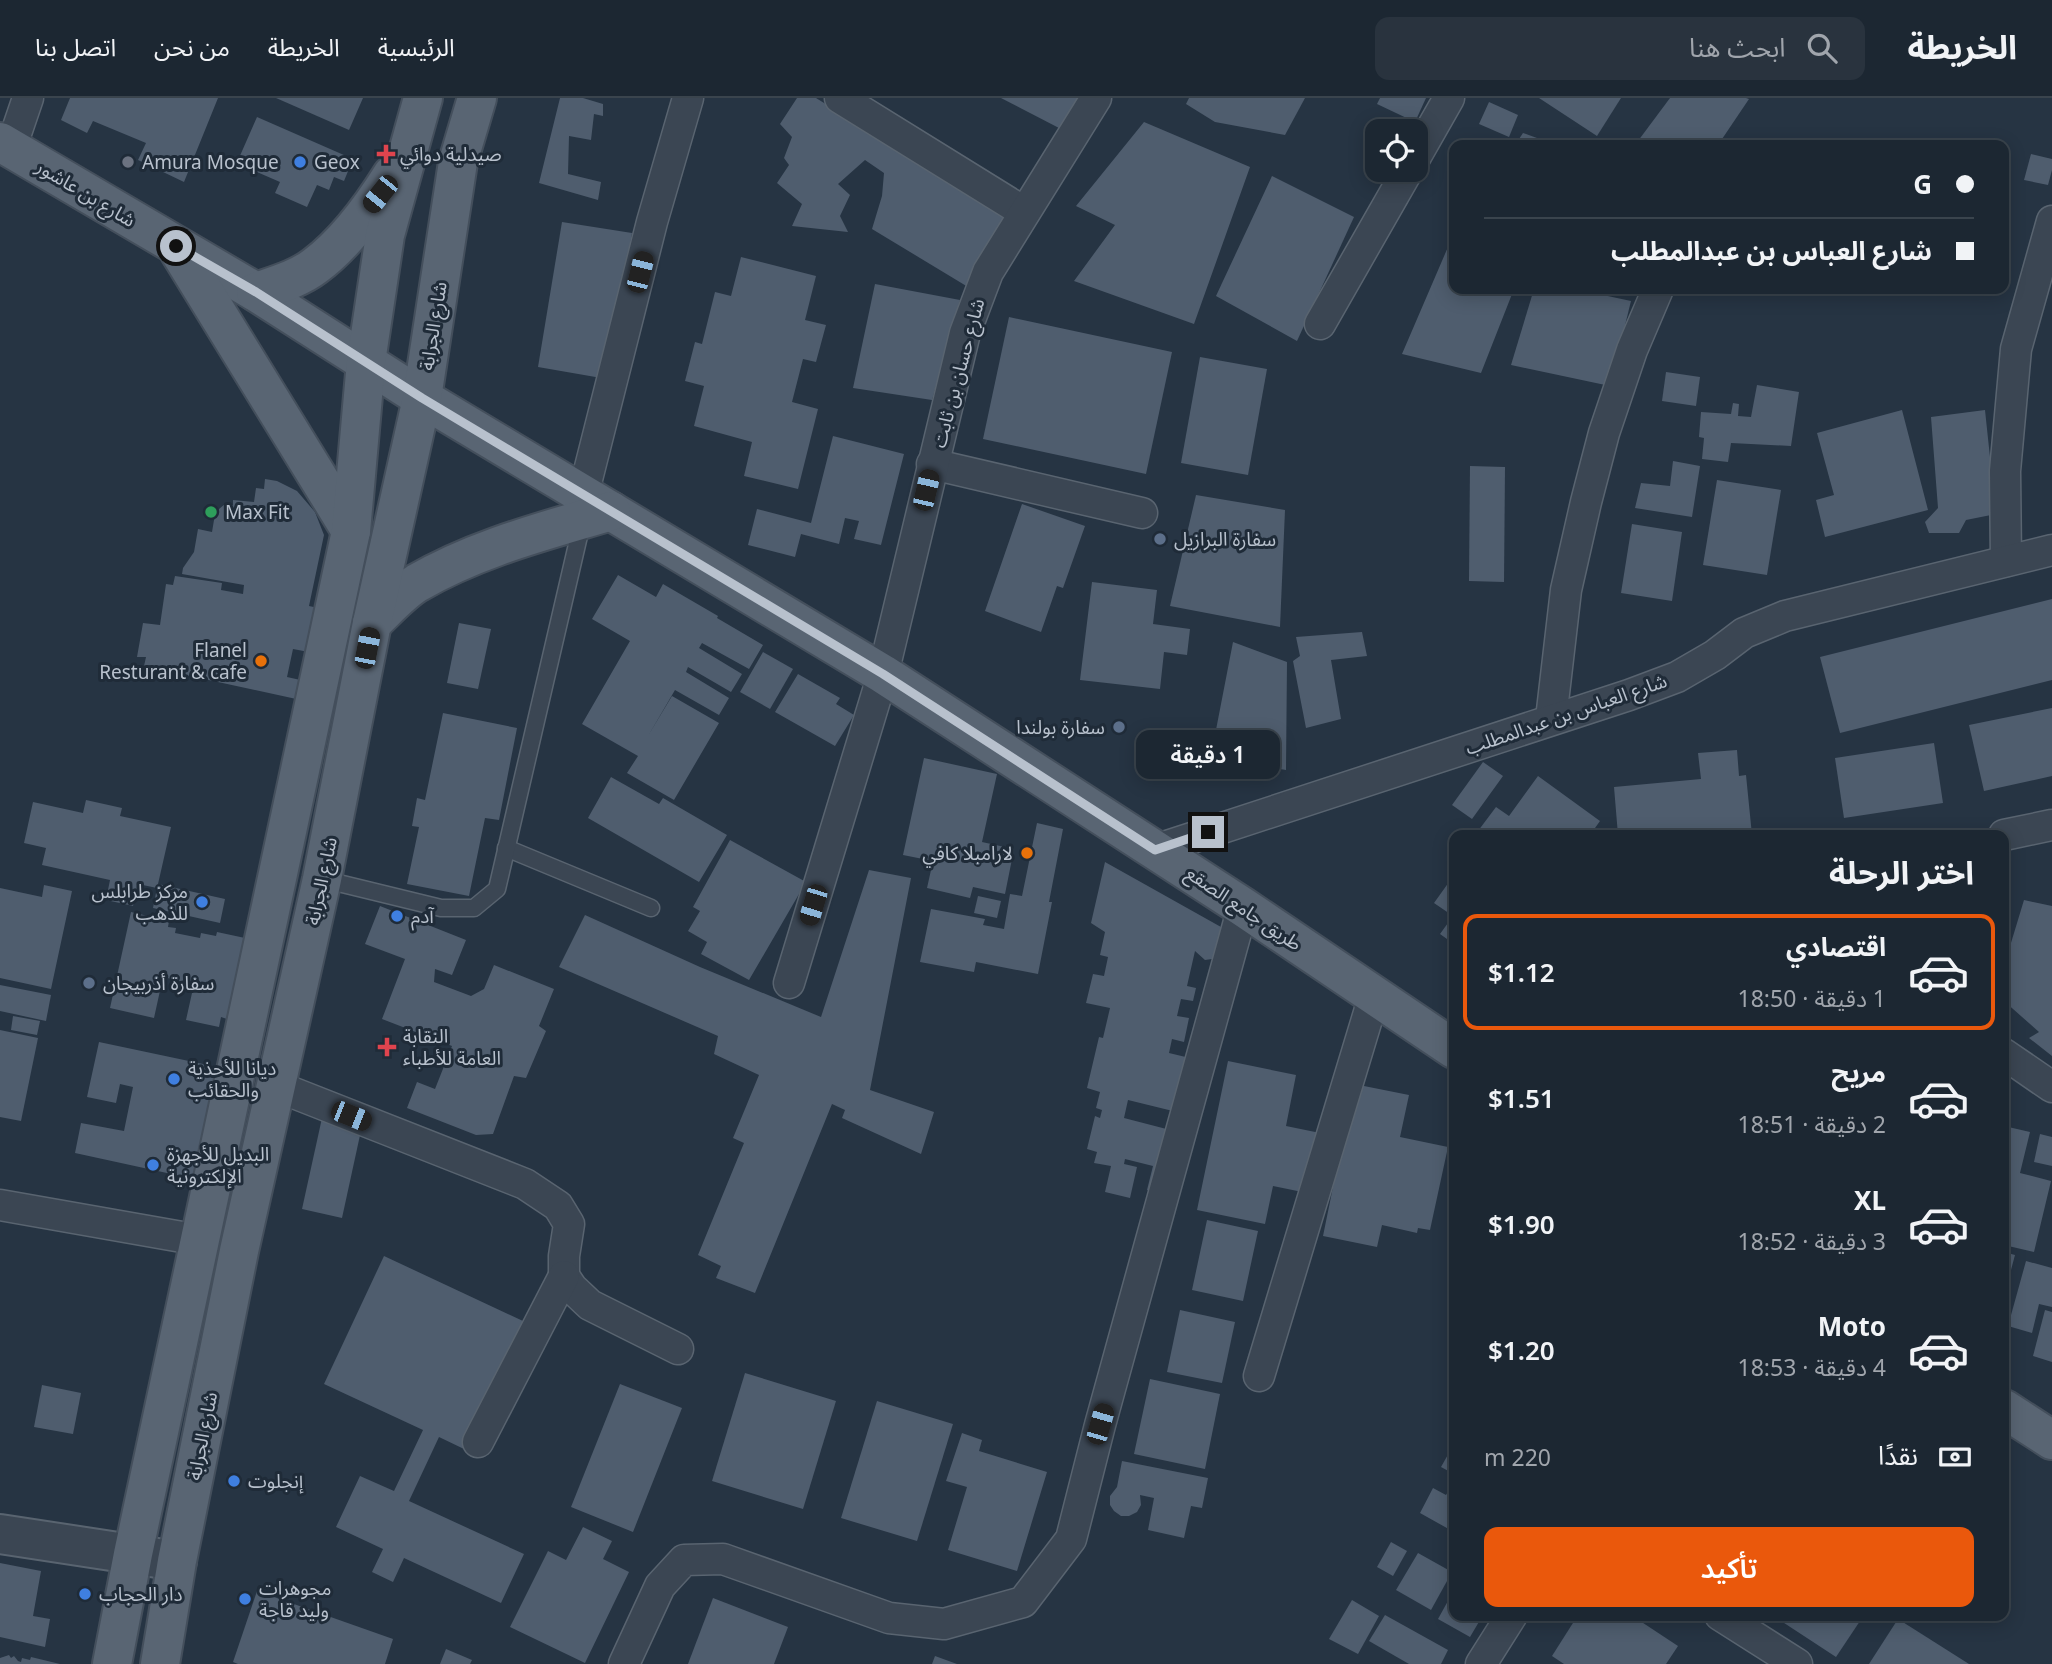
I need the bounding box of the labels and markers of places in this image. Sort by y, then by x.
place label: صيدلية دوائي [400,141,502,169]
marker: صيدلية دوائي [378,146,394,162]
place label: Amura Mosque [142,149,279,175]
place label: Geox [314,149,360,175]
marker: Amura Mosque [120,154,136,170]
marker: Geox [292,154,308,170]
place label: Max Fit [225,499,290,525]
marker: Max Fit [203,504,219,520]
place label: سفارة البرازيل [1174,526,1276,552]
marker: سفارة البرازيل [1152,531,1168,547]
place label: Flanel Resturant & cafe [99,637,247,685]
marker: Flanel Resturant & cafe [253,653,269,669]
place label: سفارة بولندا [1016,714,1105,740]
marker: سفارة بولندا [1111,719,1127,735]
place label: لارامبلا كافي [922,840,1013,868]
marker: لارامبلا كافي [1019,845,1035,861]
place label: مركز طرابلس للذهب [92,878,188,926]
marker: مركز طرابلس للذهب [194,894,210,910]
place label: آدم [411,903,435,931]
marker: آدم [389,908,405,924]
place label: سفارة أذربيجان [103,970,214,996]
marker: سفارة أذربيجان [81,975,97,991]
place label: النقابة العامة للأطباء [403,1023,501,1071]
marker: النقابة العامة للأطباء [377,1037,397,1057]
place label: ديانا للأحذية والحقائب [188,1055,276,1103]
marker: ديانا للأحذية والحقائب [166,1071,182,1087]
place label: البديل للأجهزة الإلكترونية [167,1141,269,1189]
marker: البديل للأجهزة الإلكترونية [145,1157,161,1173]
place label: إنجلوت [248,1468,304,1494]
marker: إنجلوت [226,1473,242,1489]
place label: مجوهرات وليد قاجة [259,1575,331,1623]
place label: دار الحجاب [99,1581,183,1607]
marker: دار الحجاب [77,1586,93,1602]
marker: مجوهرات وليد قاجة [237,1591,253,1607]

